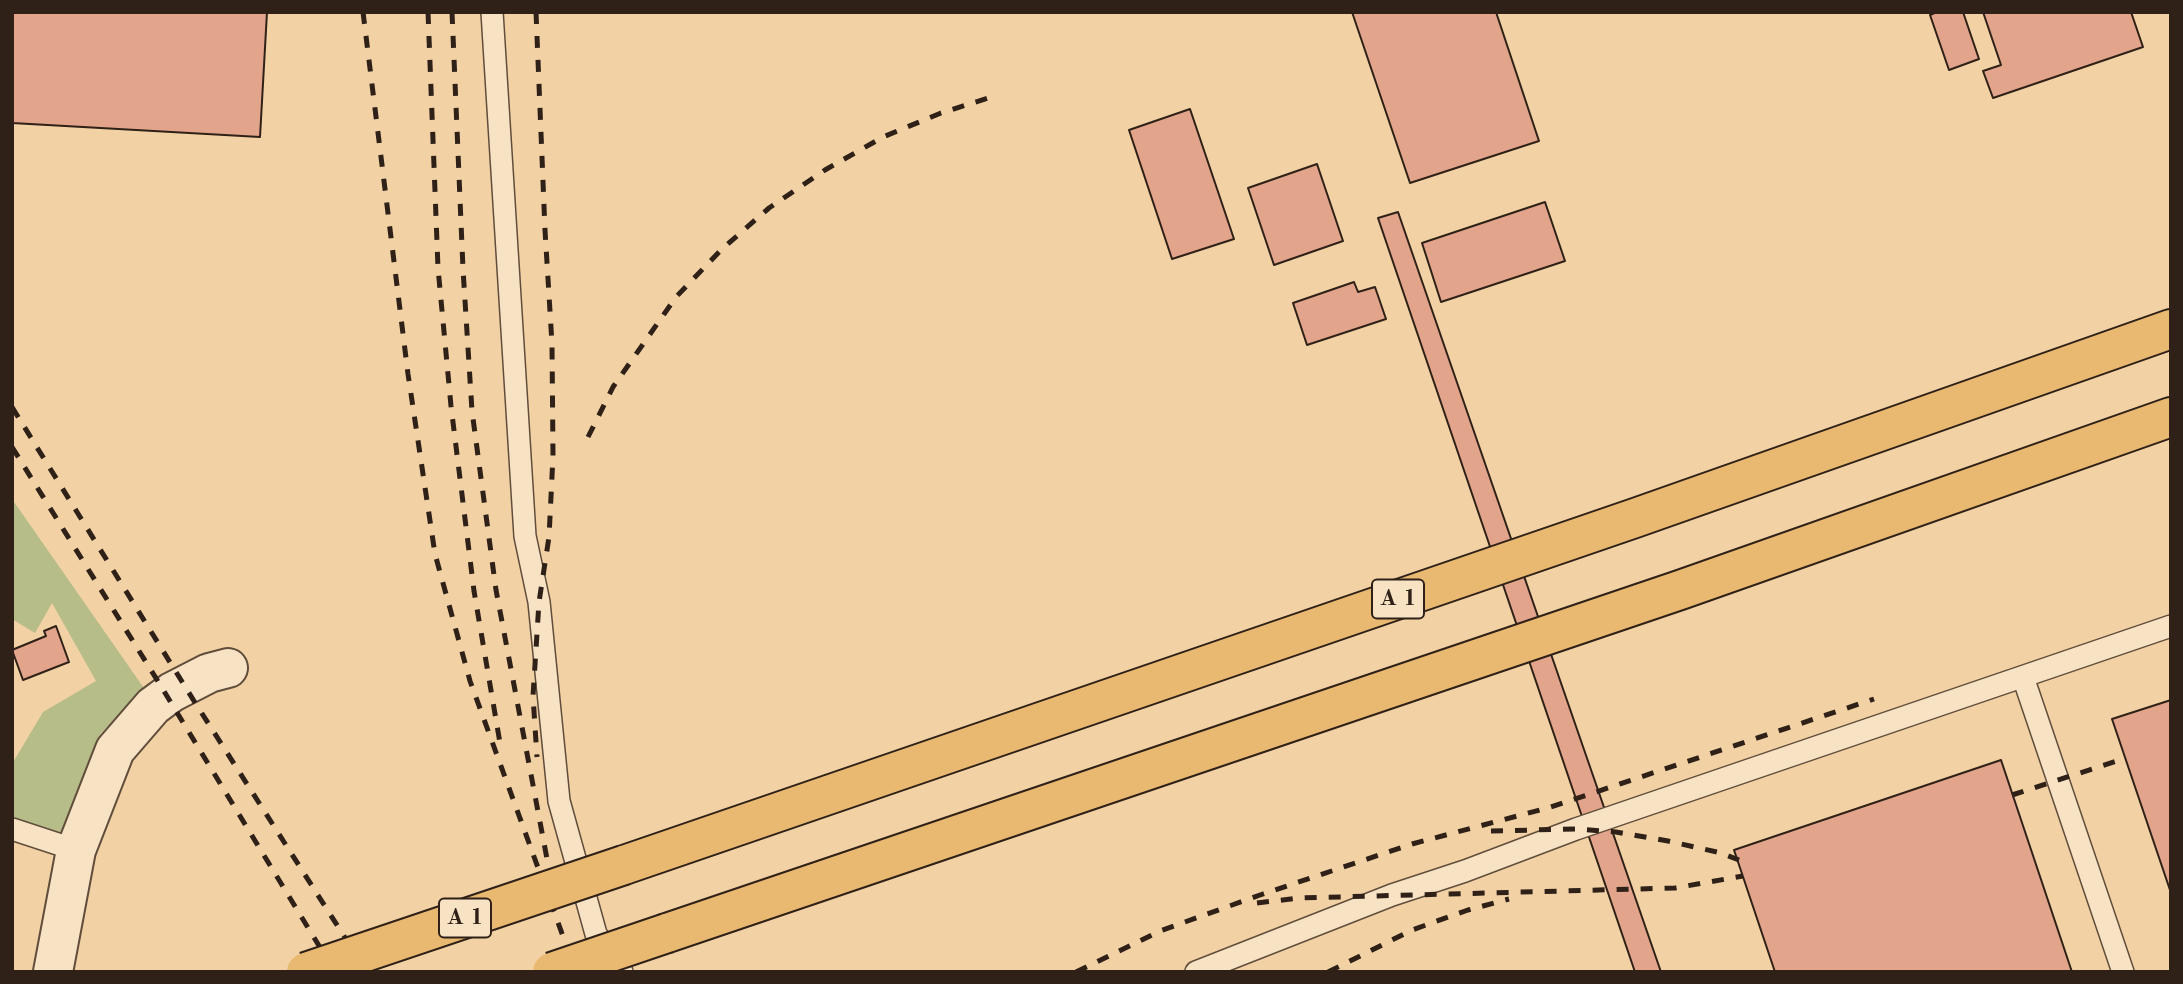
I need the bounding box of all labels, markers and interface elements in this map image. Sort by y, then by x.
road number: A 1 [1372,580,1424,618]
road number: A 1 [439,898,491,937]

